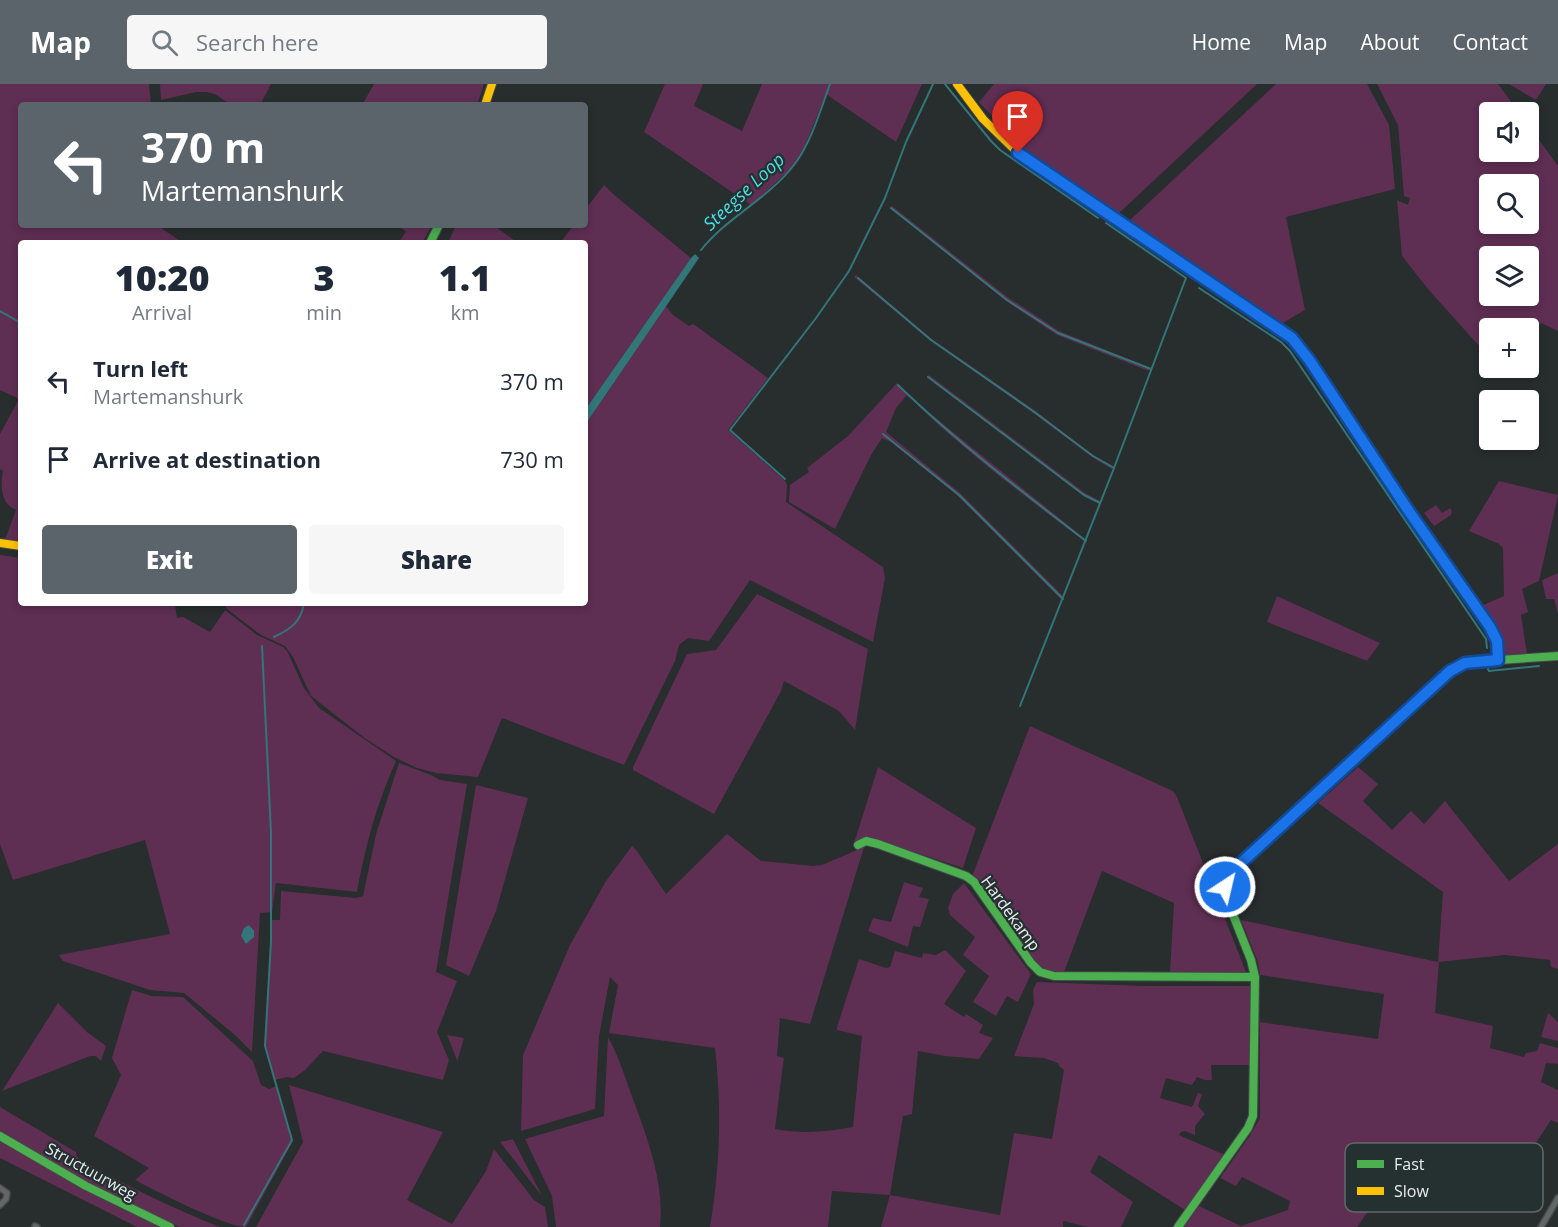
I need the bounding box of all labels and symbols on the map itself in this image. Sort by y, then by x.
pin [992,91,1043,153]
water label: Steegse Loop [697,147,789,235]
position arrow [1193,855,1257,919]
street label: Hardekamp [976,871,1046,955]
street label: Structuurweg [42,1137,141,1205]
legend [1345,1143,1543,1212]
text: Fast [1394,1153,1425,1175]
text: Slow [1394,1180,1429,1202]

